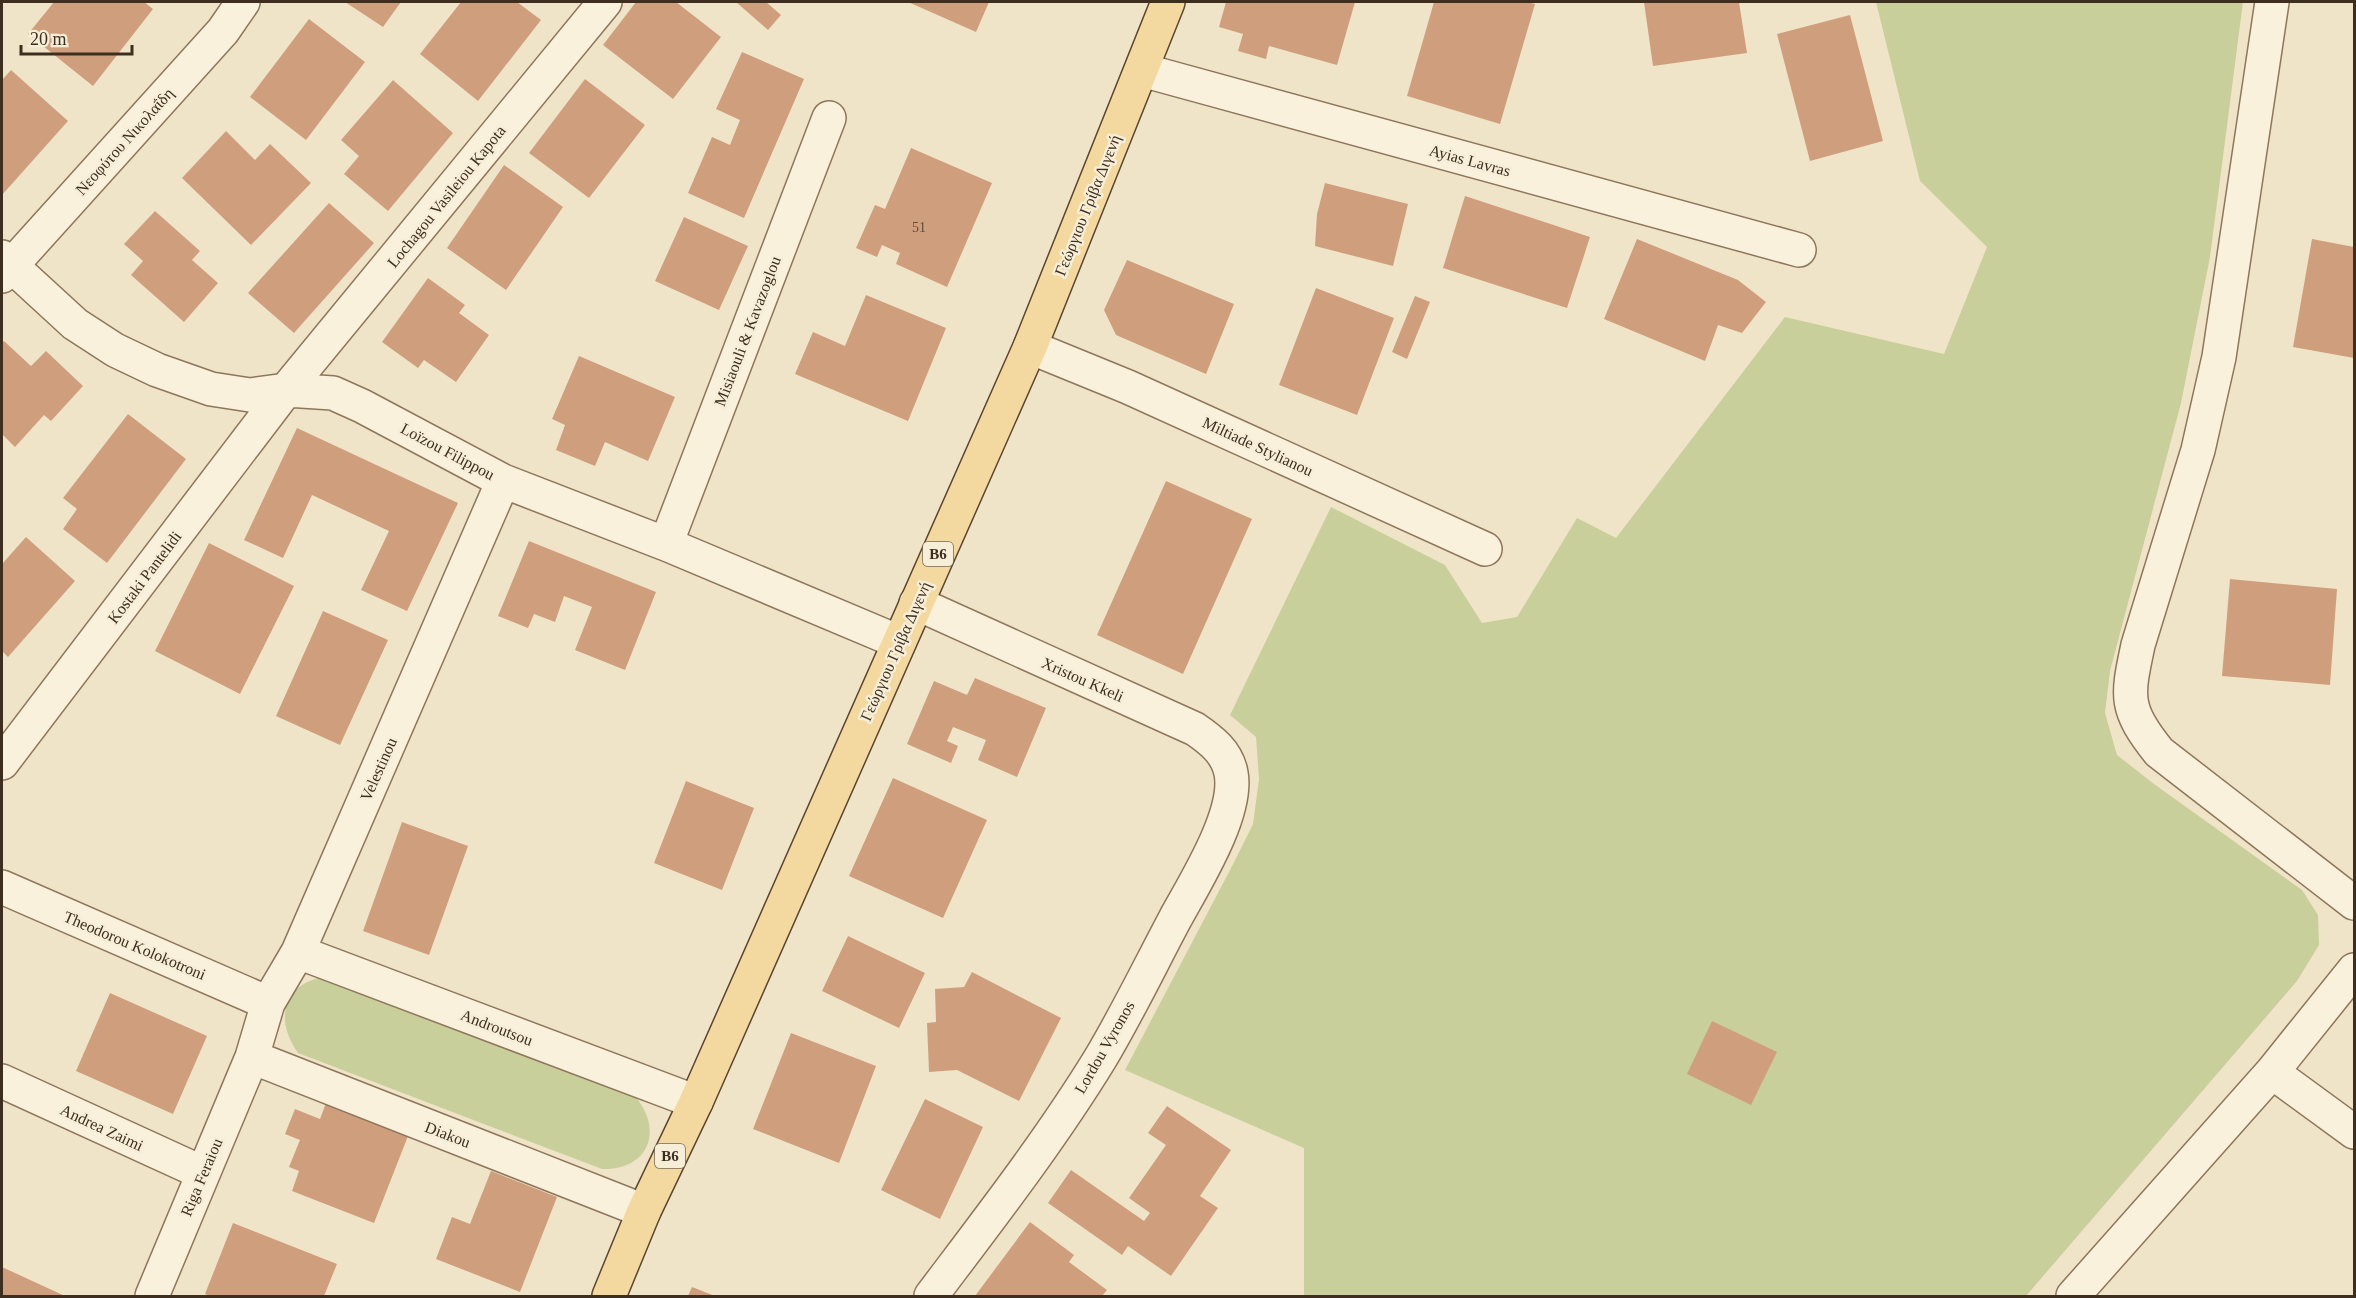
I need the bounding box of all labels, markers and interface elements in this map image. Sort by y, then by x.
scale bar [21,18,132,56]
text: 20 m [30,29,67,49]
street label: Νεοφύτου Νικολαΐδη [72,84,178,199]
street label: Lochagou Vasileiou Kapota [384,122,510,271]
street label: Γεώργιου Γρίβα Διγενή [1051,132,1124,279]
street label: Ayias Lavras [1427,141,1512,180]
house number: 51 [912,220,926,235]
street label: Misiaouli & Kavazoglou [711,254,785,409]
street label: Miltiade Stylianou [1200,413,1316,480]
street label: Loïzou Filippou [398,420,497,484]
street label: Kostaki Pantelidi [104,528,185,627]
road number: B6 [923,542,953,566]
street label: Γεώργιου Γρίβα Διγενή [857,579,935,724]
street label: Xristou Kkeli [1039,654,1127,705]
street label: Velestinou [357,735,400,804]
street label: Theodorou Kolokotroni [61,908,209,983]
street label: Lordou Vyronos [1071,998,1139,1097]
street label: Androutsou [459,1006,535,1049]
street label: Andrea Zaimi [58,1101,146,1154]
street label: Diakou [423,1118,473,1151]
street label: Riga Feraiou [177,1136,226,1219]
road number: B6 [655,1144,685,1168]

